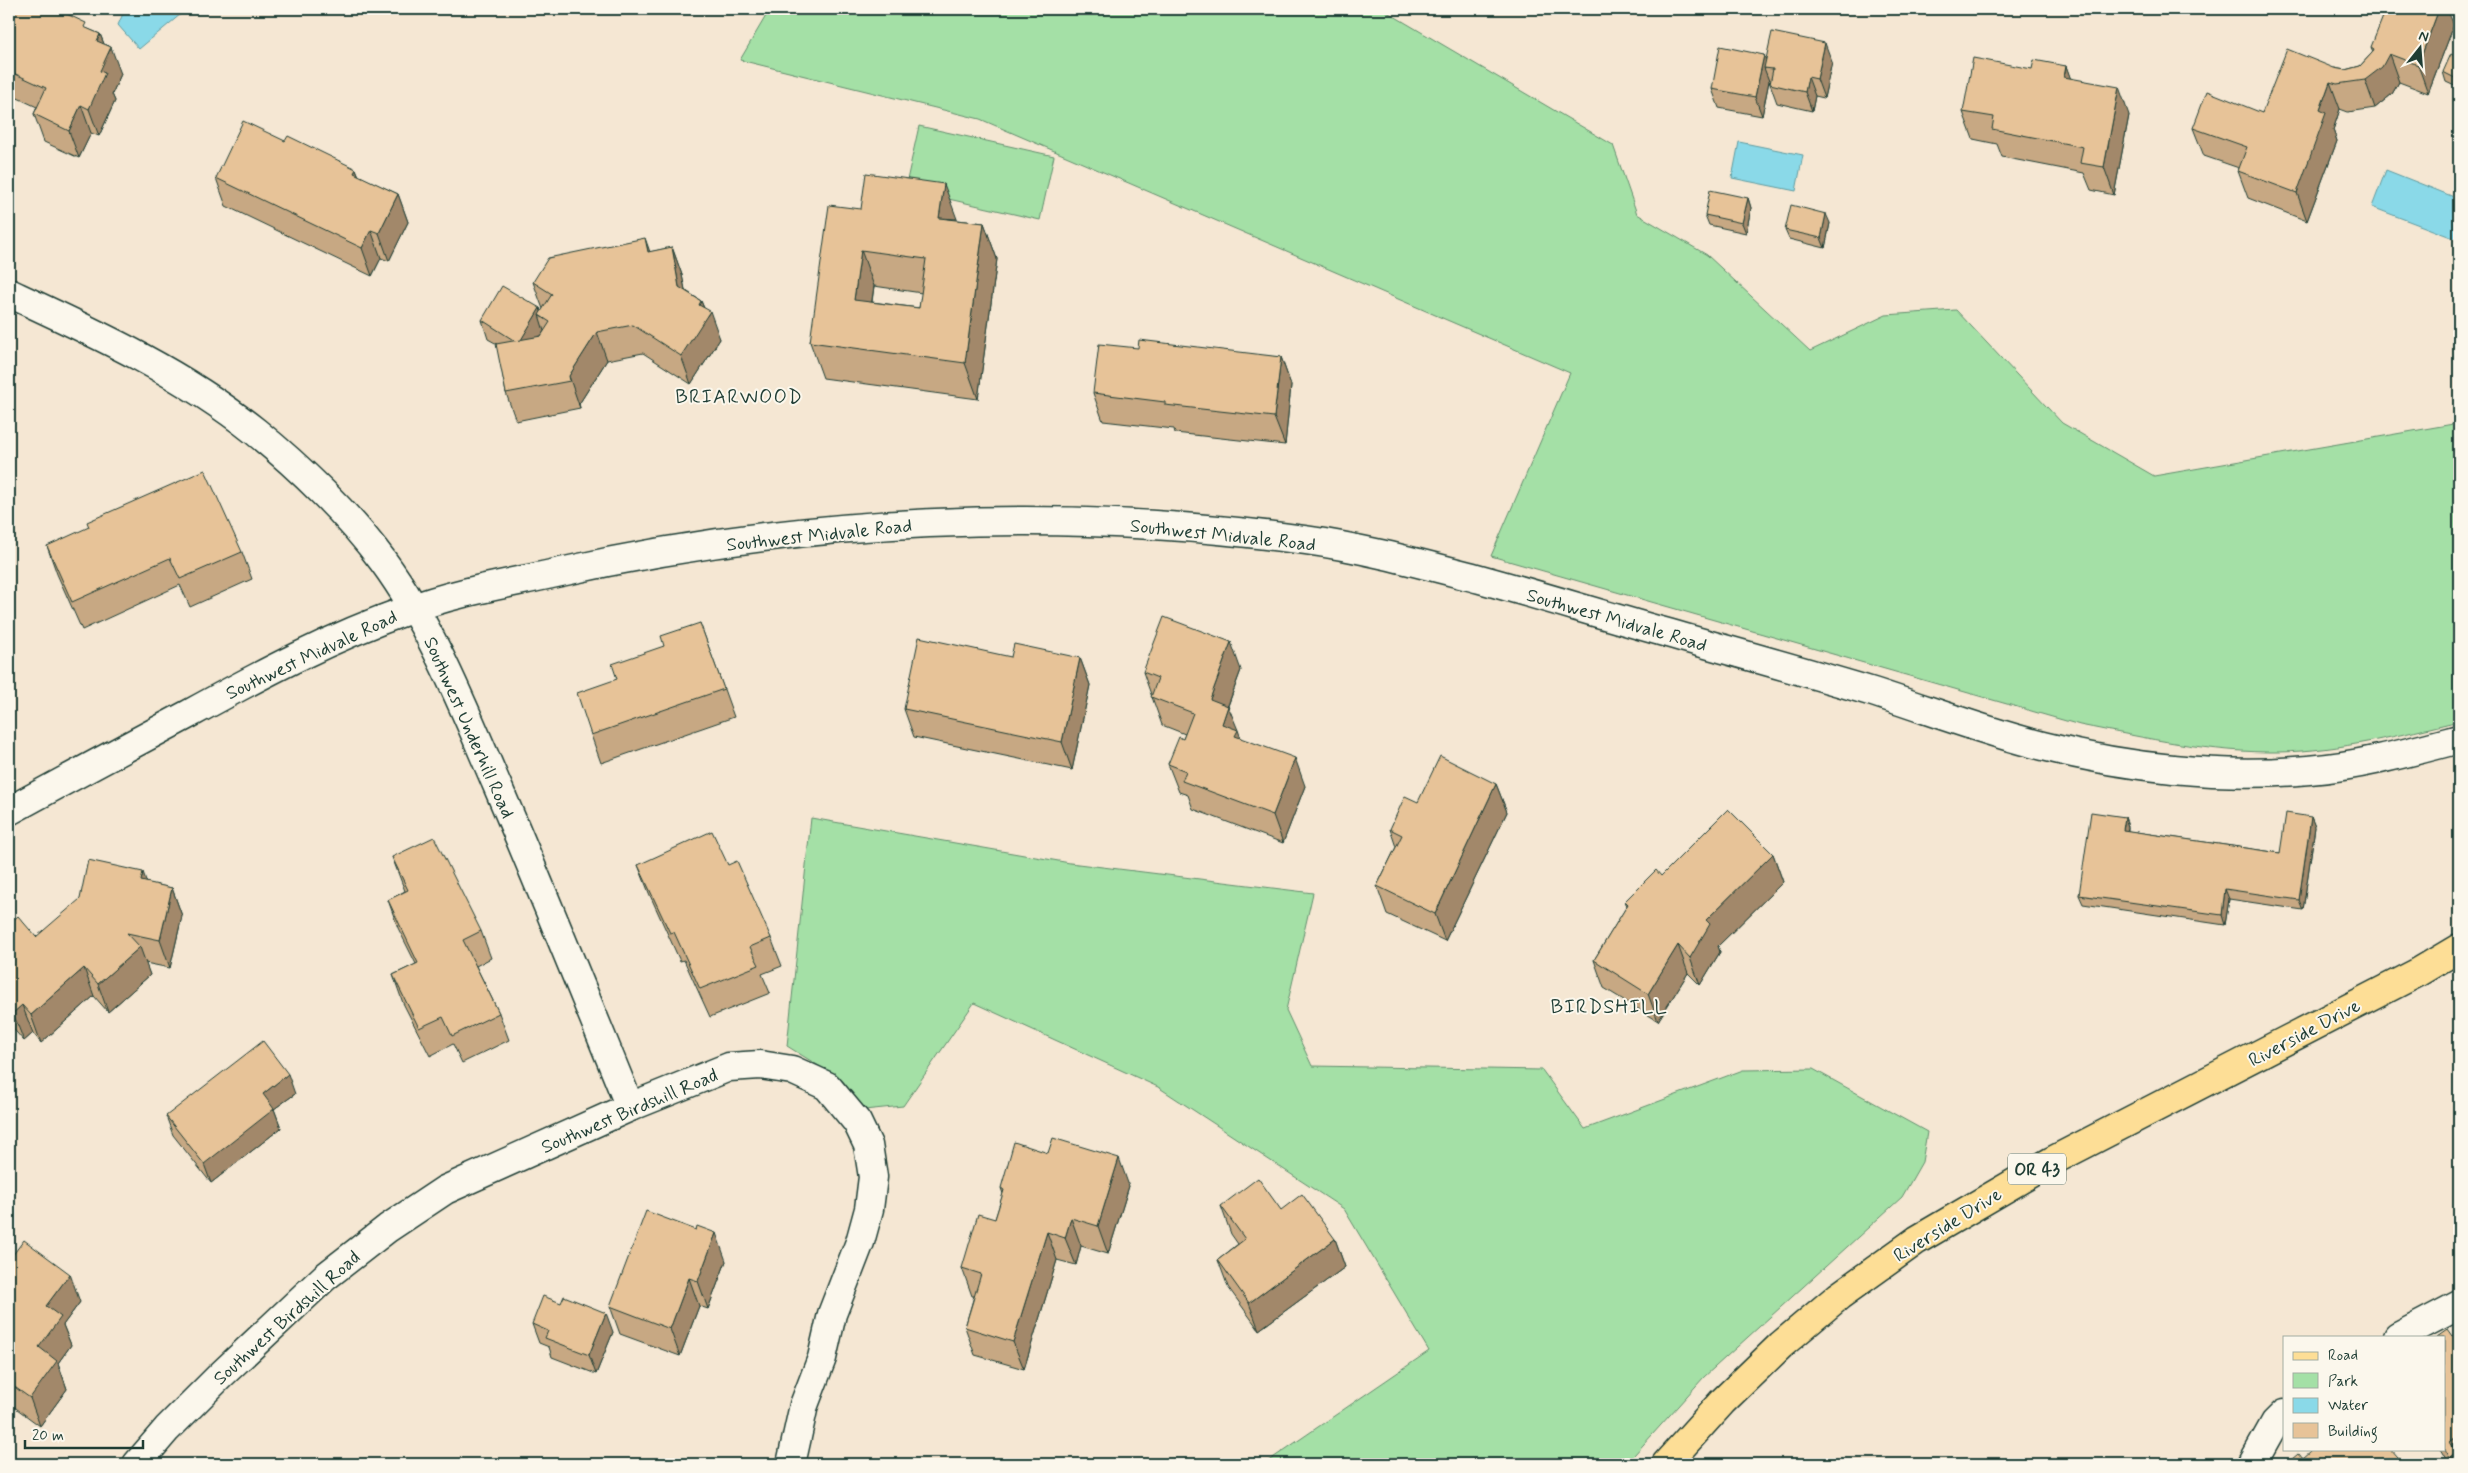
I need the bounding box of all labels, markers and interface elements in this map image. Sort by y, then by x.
north arrow [2396,22,2446,72]
text: N [2416,27,2431,46]
district label: BRIARWOOD [675,384,803,411]
street label: Southwest Midvale Road [725,513,913,558]
street label: Southwest Midvale Road [1129,513,1317,558]
street label: Southwest Midvale Road [1523,583,1710,658]
street label: Southwest Midvale Road [222,605,401,706]
street label: Southwest Underhill Road [417,633,520,822]
street label: Riverside Drive [2244,993,2365,1073]
district label: BIRDSHILL [1551,994,1667,1021]
street label: Southwest Birdshill Road [537,1063,722,1160]
road number: OR 43 [2008,1154,2066,1184]
street label: Riverside Drive [1889,1182,2007,1269]
street label: Southwest Birdshill Road [208,1245,366,1391]
legend [2283,1336,2446,1450]
text: Road [2328,1346,2358,1366]
text: Park [2328,1372,2358,1392]
text: Water [2328,1396,2368,1416]
scale bar [25,1418,142,1450]
text: Building [2328,1422,2378,1443]
text: 20 m [32,1426,64,1446]

